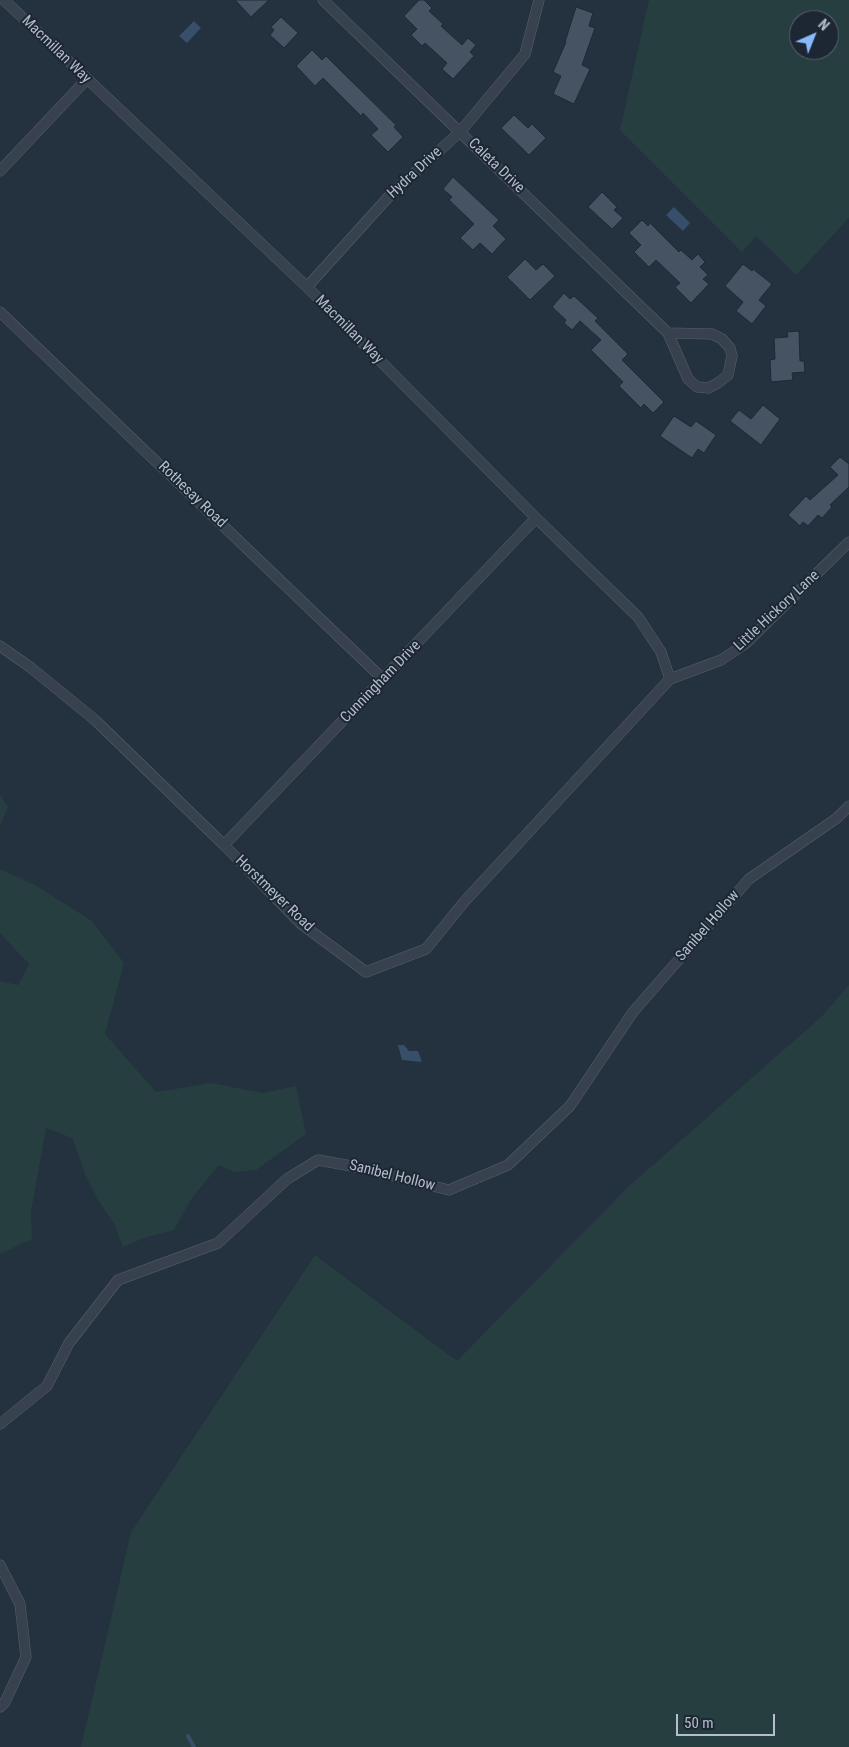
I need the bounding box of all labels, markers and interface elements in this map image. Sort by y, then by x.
north arrow [789,10,839,60]
street label: Macmillan Way [18,12,94,88]
text: N [815,16,832,34]
street label: Caleta Drive [464,135,528,197]
street label: Hydra Drive [384,143,446,203]
street label: Macmillan Way [311,292,387,368]
street label: Rothesay Road [154,458,230,532]
street label: Little Hickory Lane [731,567,823,655]
street label: Cunningham Drive [337,637,425,727]
street label: Horstmeyer Road [231,852,317,936]
street label: Sanibel Hollow [672,887,744,965]
street label: Sanibel Hollow [347,1157,437,1195]
scale bar [679,1704,778,1736]
text: 50 m [684,1714,714,1732]

